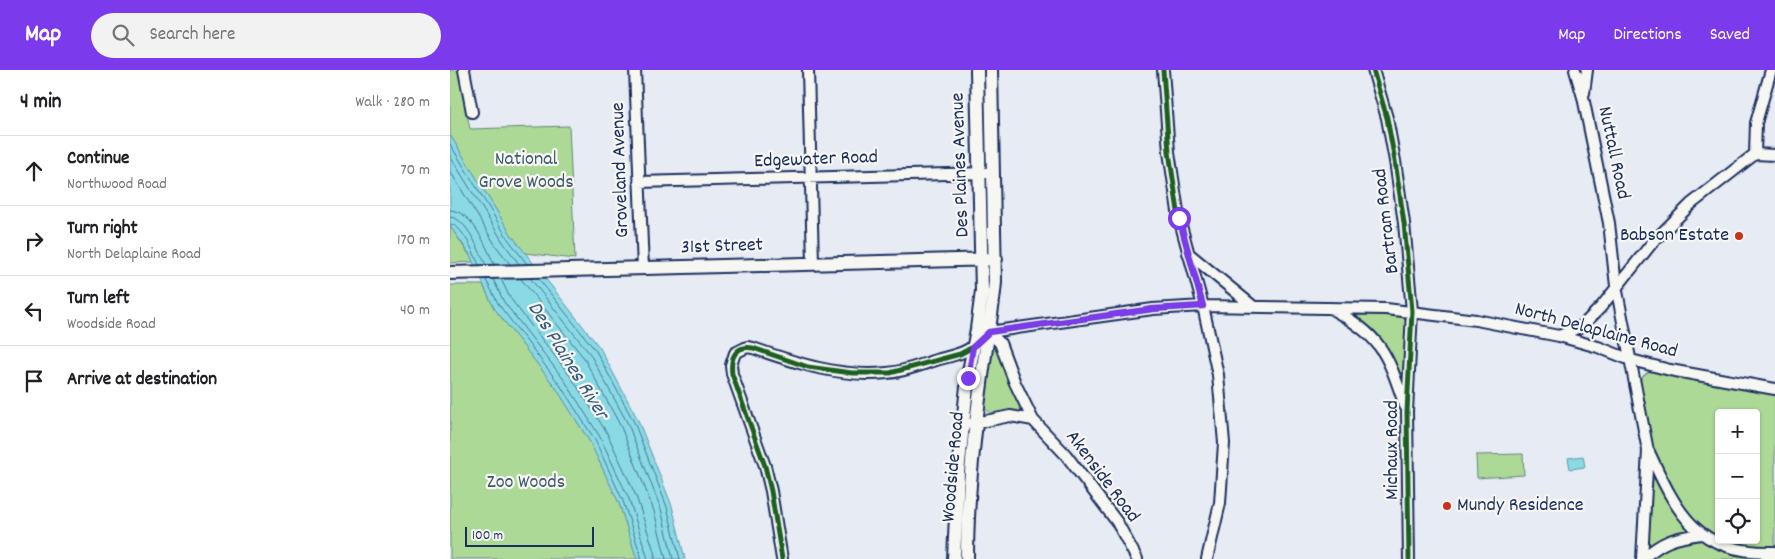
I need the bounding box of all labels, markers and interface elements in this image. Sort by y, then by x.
search box [91,13,441,58]
text: Map [25,18,61,52]
icon: search [109,21,137,49]
text: Search here [149,22,235,49]
text: Map [1558,23,1585,48]
text: Directions [1613,23,1682,48]
text: Saved [1710,23,1750,48]
text: 4 min [20,88,62,118]
text: Walk · 280 m [355,91,430,114]
street label: Des Plaines Avenue [944,92,978,238]
street label: Groveland Avenue [605,102,637,238]
street label: Nuttall Road [1590,104,1636,202]
street label: Edgewater Road [754,144,878,176]
text: Continue [67,146,129,173]
park label: National Grove Woods [478,146,574,197]
icon: ahead [20,157,48,185]
text: 70 m [400,159,430,182]
street label: Bartram Road [1367,167,1407,275]
text: Northwood Road [67,173,167,196]
route start [1168,207,1191,230]
text: Turn right [67,216,138,243]
place label: Babson Estate [1620,222,1729,250]
icon: right [20,227,48,255]
text: 170 m [397,229,430,252]
marker: Babson Estate [1733,230,1745,242]
street label: 31st Street [680,232,764,262]
text: North Delaplaine Road [67,243,201,266]
text: Turn left [67,286,130,313]
water label: Des Plaines River [519,296,616,428]
street label: North Delaplaine Road [1511,296,1681,366]
icon: left [20,297,48,325]
text: 40 m [400,299,430,322]
text: Woodside Road [67,313,156,336]
icon: arrive [20,367,48,395]
text: Arrive at destination [67,367,217,394]
route end [957,367,980,390]
street label: Michaux Road [1379,400,1407,500]
map controls [1715,409,1760,544]
button: + [1715,409,1760,454]
street label: Woodside Road [935,411,973,523]
street label: Akenside Road [1058,425,1146,529]
button: − [1715,454,1760,499]
park label: Zoo Woods [487,469,565,497]
place label: Mundy Residence [1457,492,1584,520]
button: locate [1715,499,1760,544]
marker: Mundy Residence [1441,500,1453,512]
scale bar [465,524,594,547]
text: 100 m [472,526,503,546]

